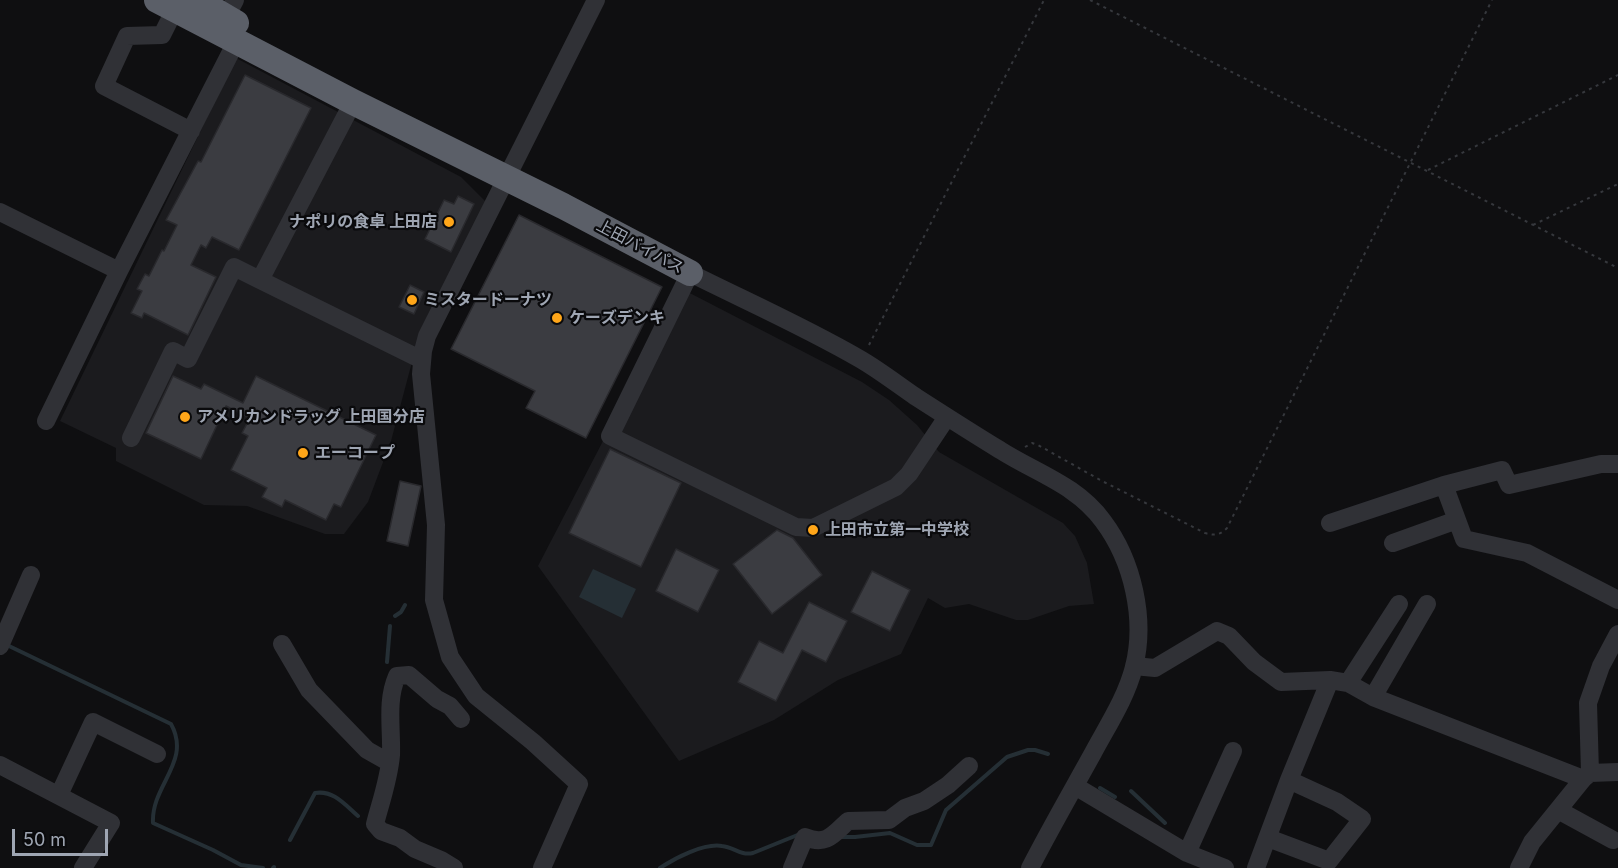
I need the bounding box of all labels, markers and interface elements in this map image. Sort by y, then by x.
place label: ナポリの食卓 上田店 [289,212,437,232]
marker: ナポリの食卓 上田店 [442,215,456,229]
street label: 上田バイパス [593,216,687,278]
place label: ミスタードーナツ [424,290,552,310]
marker: ミスタードーナツ [405,293,419,307]
place label: ケーズデンキ [569,308,665,328]
marker: ケーズデンキ [550,311,564,325]
place label: アメリカンドラッグ 上田国分店 [197,407,425,427]
marker: アメリカンドラッグ 上田国分店 [178,410,192,424]
place label: エーコープ [315,443,395,463]
marker: エーコープ [296,446,310,460]
place label: 上田市立第一中学校 [825,520,969,540]
marker: 上田市立第一中学校 [806,523,820,537]
scale bar [15,817,111,855]
text: 50 m [23,829,66,850]

